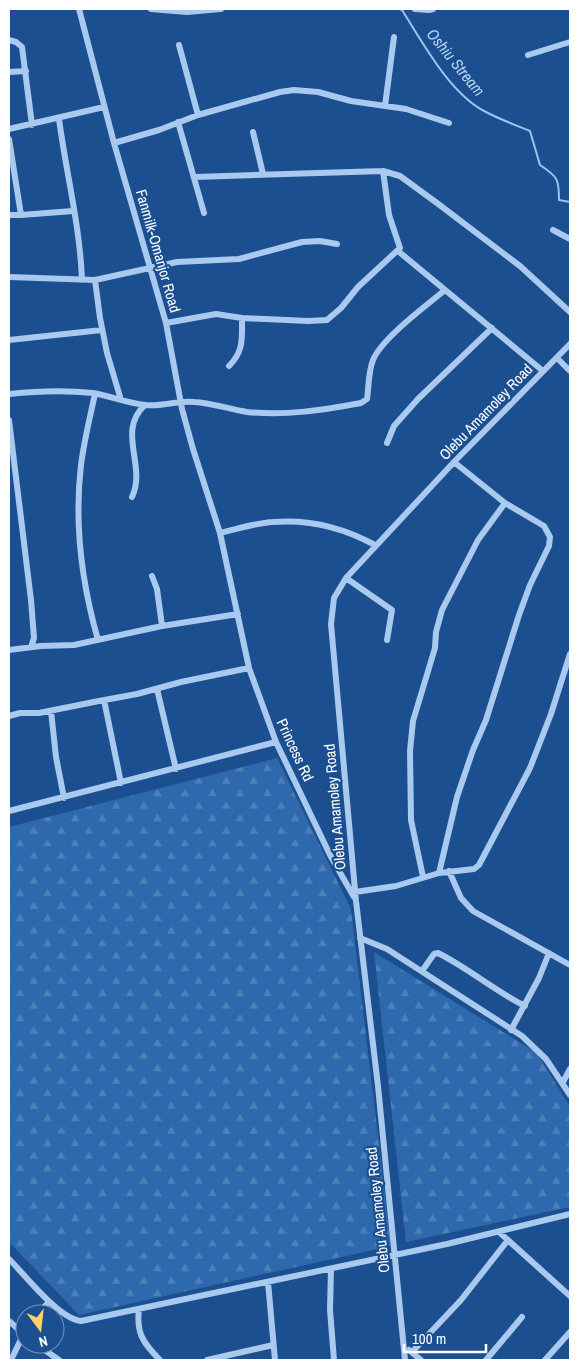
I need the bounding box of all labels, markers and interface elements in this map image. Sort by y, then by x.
water label: Oshiu Stream [422,24,490,100]
street label: Fanmilk-Omanjor Road [131,187,186,315]
street label: Olebu Amamoley Road [434,359,537,464]
street label: Princess Rd [272,715,319,785]
street label: Olebu Amamoley Road [319,743,350,871]
street label: Olebu Amamoley Road [360,1146,395,1274]
north arrow [15,1304,65,1354]
scale bar [404,1322,486,1354]
text: 100 m [412,1328,446,1349]
text: N [37,1332,50,1351]

